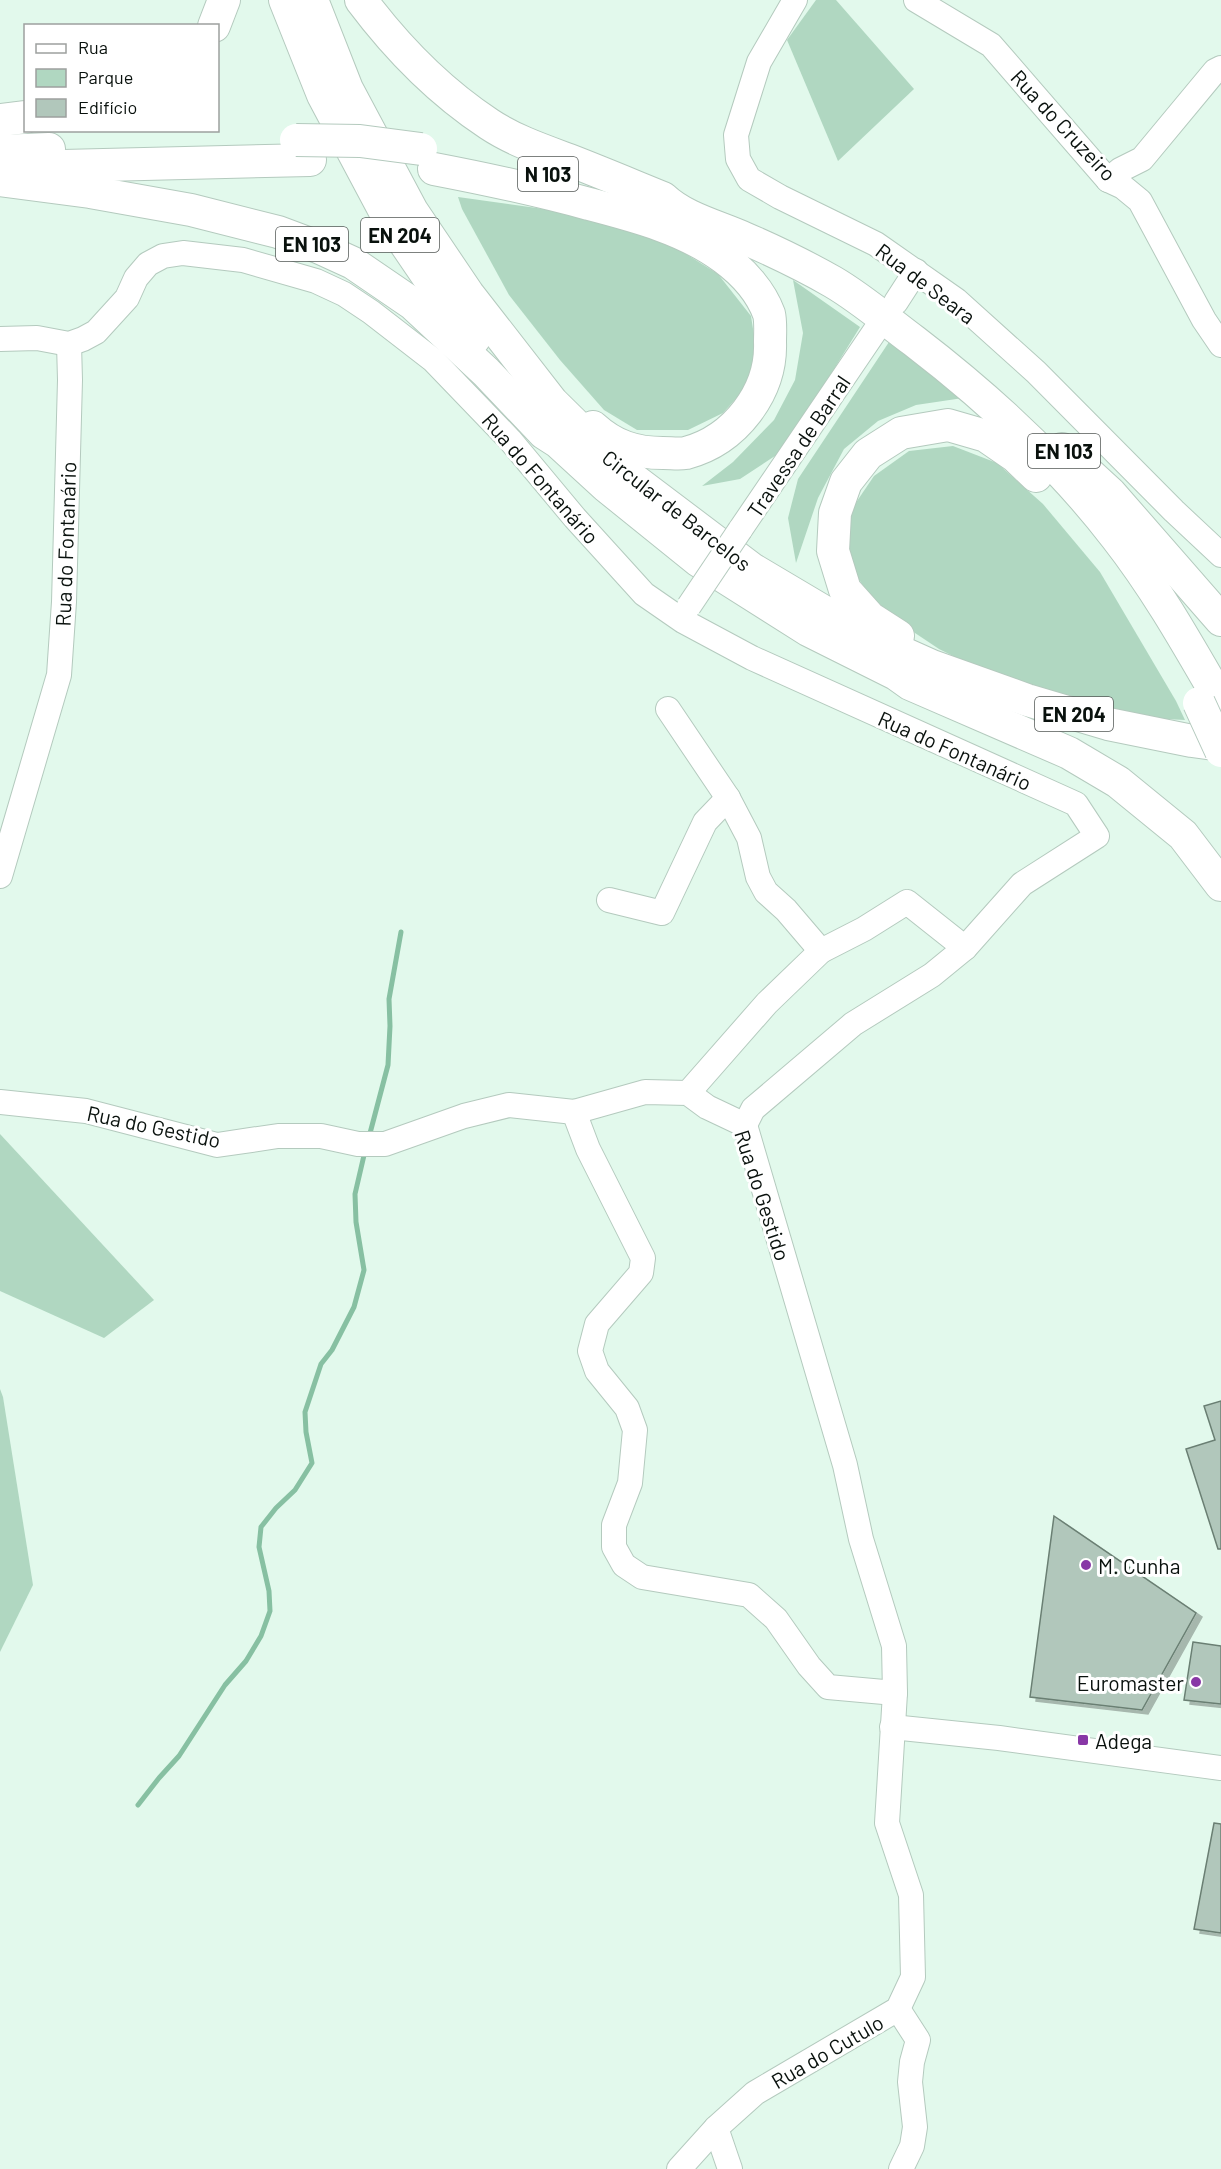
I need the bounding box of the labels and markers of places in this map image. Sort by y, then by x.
place label: M. Cunha [1098,1553,1180,1578]
marker: M. Cunha [1079,1558,1093,1572]
place label: Euromaster [1077,1670,1184,1695]
marker: Euromaster [1189,1675,1203,1689]
place label: Adega [1095,1728,1152,1753]
marker: Adega [1076,1733,1090,1747]

